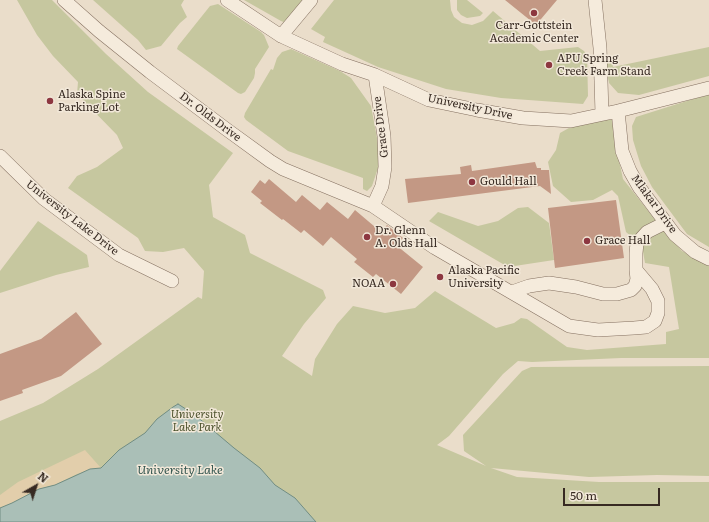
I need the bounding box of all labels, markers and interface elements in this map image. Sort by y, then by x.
marker: Carr-Gottstein Academic Center [529,8,539,18]
place label: Carr-Gottstein Academic Center [489,19,579,45]
place label: APU Spring Creek Farm Stand [557,52,651,78]
marker: APU Spring Creek Farm Stand [544,60,554,70]
place label: Alaska Spine Parking Lot [58,88,125,114]
street label: Dr. Olds Drive [177,90,243,144]
street label: University Drive [426,92,514,122]
marker: Alaska Spine Parking Lot [45,96,55,106]
street label: Grace Drive [371,96,391,158]
street label: Mlakar Drive [628,172,680,236]
place label: Gould Hall [480,175,537,189]
marker: Gould Hall [467,177,477,187]
street label: University Lake Drive [23,178,121,258]
place label: Dr. Glenn A. Olds Hall [375,224,437,250]
marker: Dr. Glenn A. Olds Hall [362,232,372,242]
place label: Grace Hall [595,234,650,248]
marker: Grace Hall [582,236,592,246]
place label: Alaska Pacific University [448,264,520,290]
marker: Alaska Pacific University [435,272,445,282]
place label: NOAA [352,277,385,291]
marker: NOAA [388,279,398,289]
park label: University Lake Park [171,408,223,434]
water label: University Lake [137,463,223,477]
north arrow [16,466,56,506]
text: N [35,468,52,486]
scale bar [565,480,662,506]
text: 50 m [570,486,597,504]

